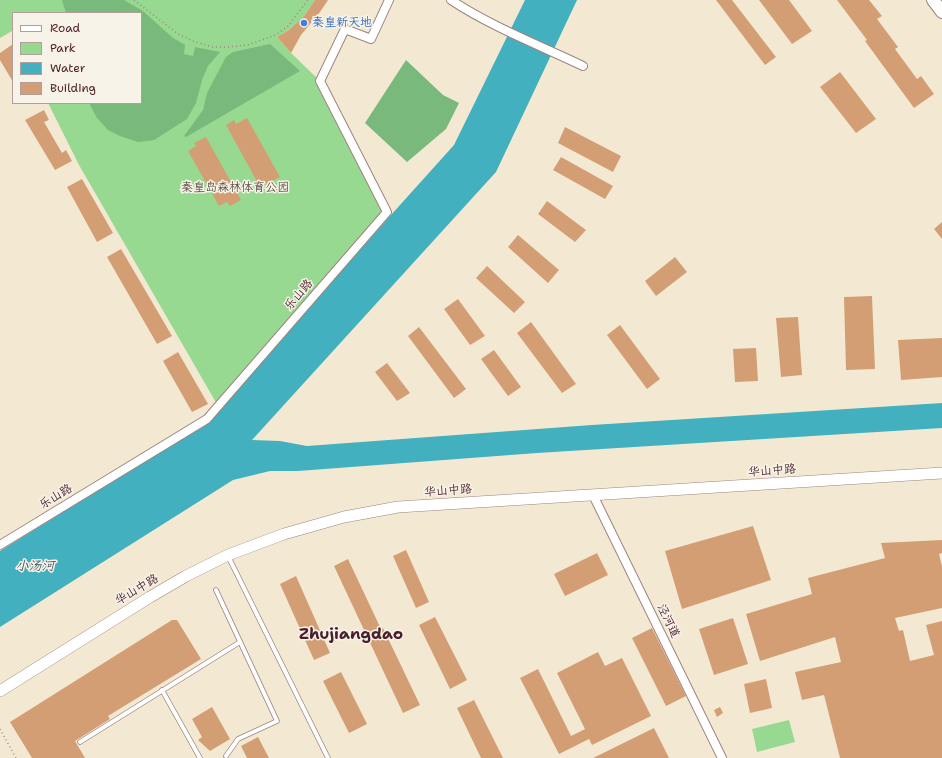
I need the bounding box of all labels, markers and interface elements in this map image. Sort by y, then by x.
legend [12,12,142,104]
place label: 秦皇新天地 [312,16,372,30]
marker: 秦皇新天地 [299,18,309,28]
text: Road [50,20,80,36]
text: Park [50,40,76,56]
text: Water [50,60,85,76]
text: Building [50,80,96,96]
park label: 秦皇岛森林体育公园 [181,181,289,195]
street label: 乐山路 [282,277,316,313]
street label: 华山中路 [748,462,796,480]
street label: 乐山路 [37,482,75,512]
street label: 华山中路 [424,482,472,500]
water label: 小汤河 [16,559,54,575]
street label: 华山中路 [113,571,161,609]
street label: 泾河道 [654,602,682,640]
district label: Zhujiangdao [299,625,403,645]

